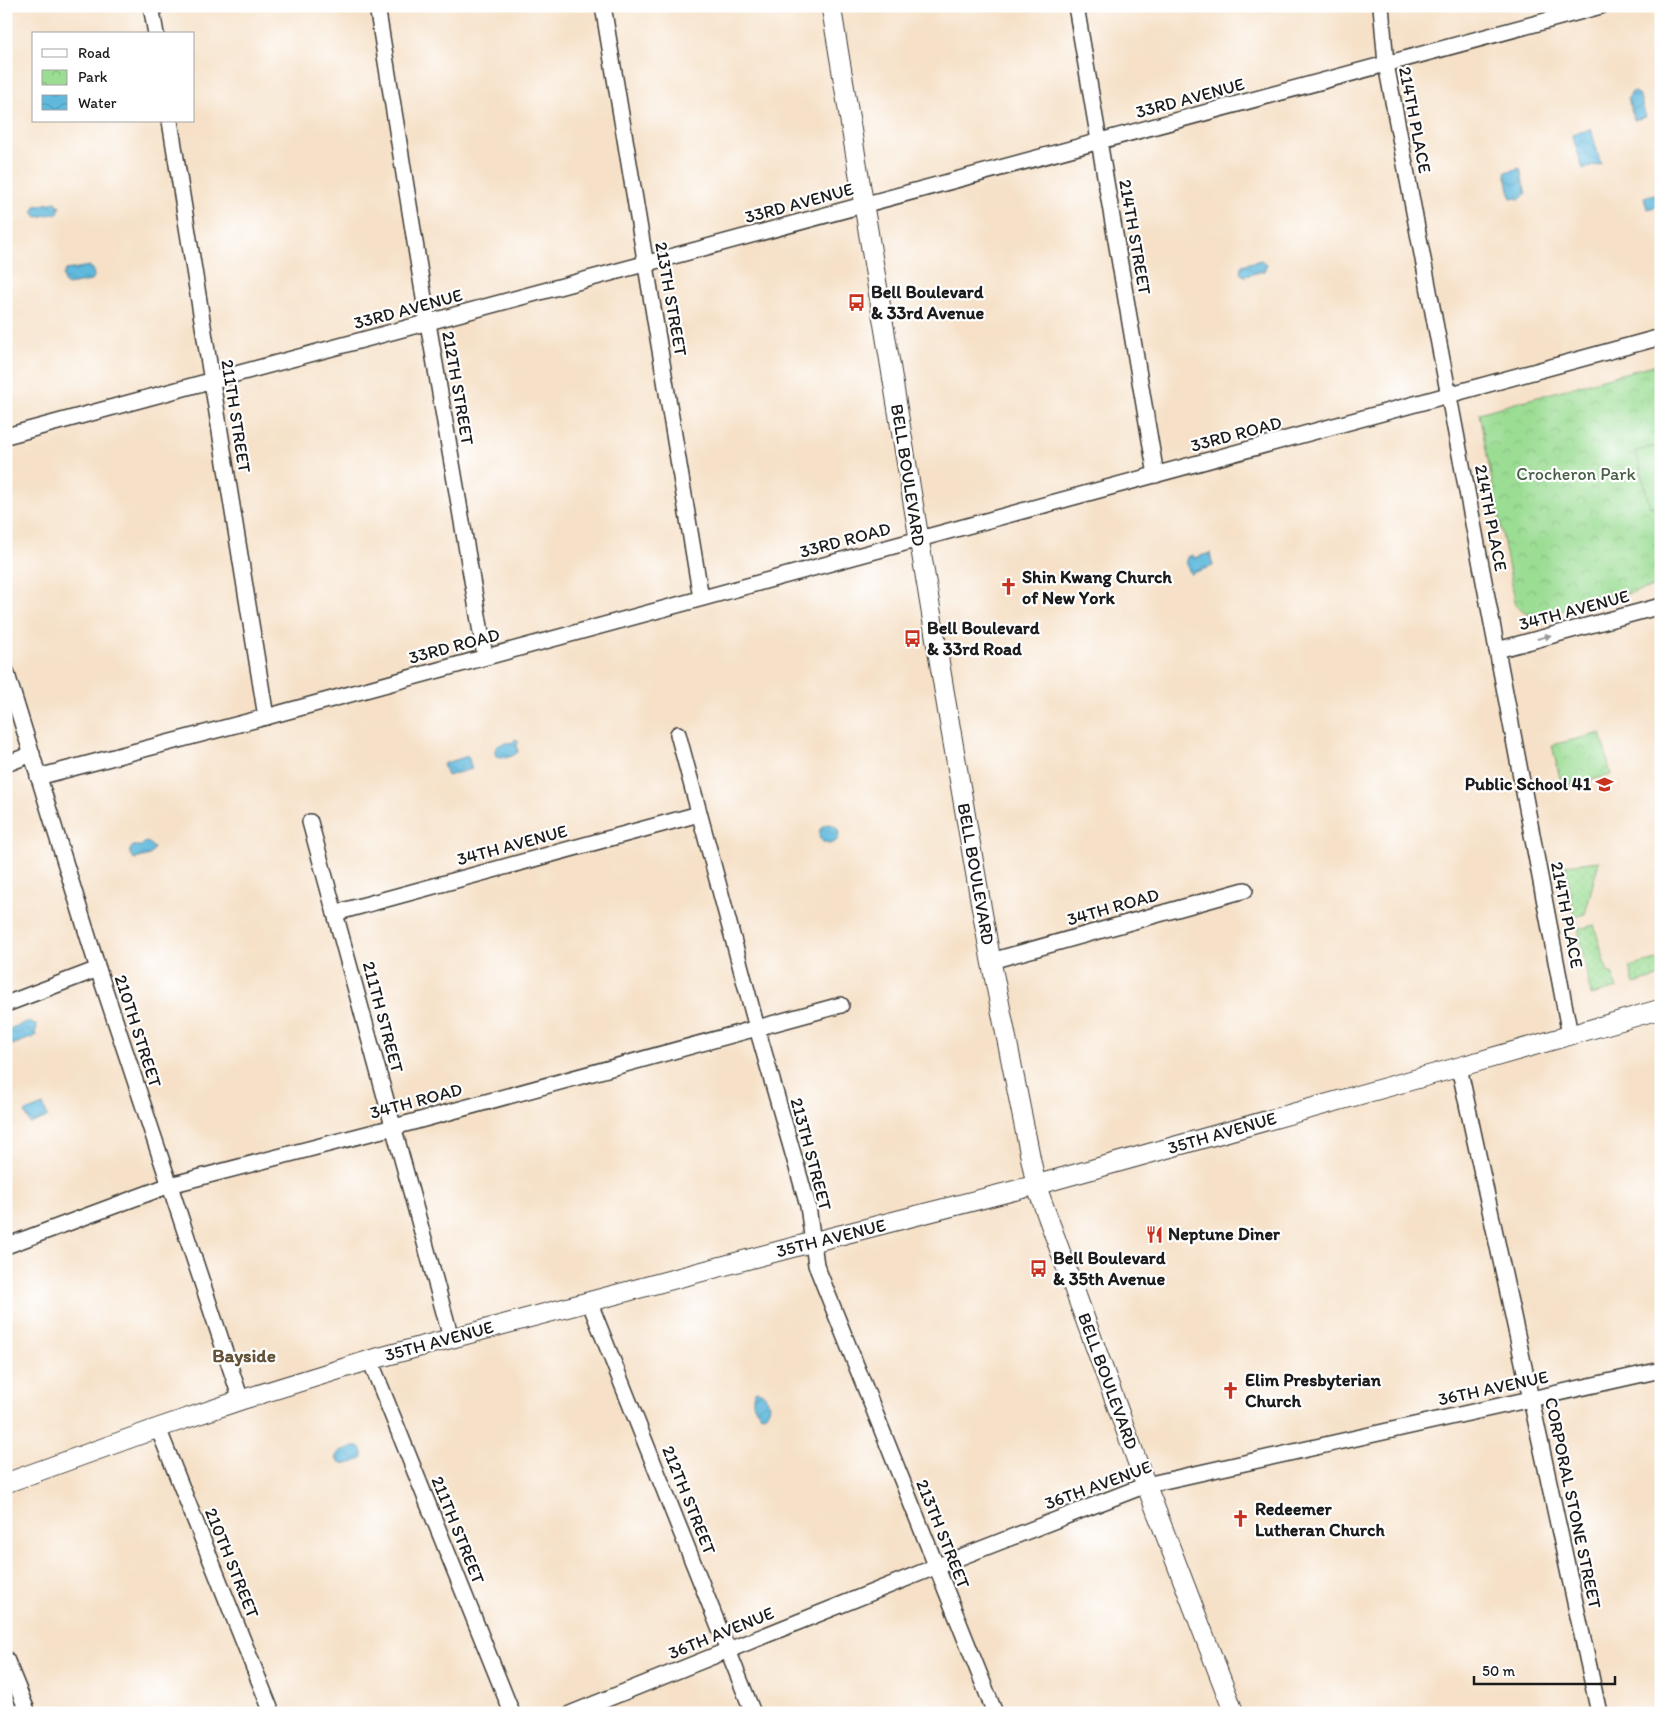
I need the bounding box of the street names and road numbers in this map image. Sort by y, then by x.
street label: 214TH PLACE [1394,65,1436,175]
street label: 33RD AVENUE [1133,73,1247,123]
street label: 33RD AVENUE [742,178,856,228]
street label: 214TH STREET [1114,178,1156,296]
street label: 213TH STREET [650,240,692,358]
street label: 33RD AVENUE [351,284,465,334]
street label: 212TH STREET [437,329,479,447]
street label: 211TH STREET [216,358,256,474]
street label: BELL BOULEVARD [886,402,930,548]
street label: 33RD ROAD [1188,411,1284,457]
street label: 214TH PLACE [1470,463,1512,573]
street label: 33RD ROAD [797,517,893,563]
street label: 34TH AVENUE [1516,585,1632,635]
street label: 33RD ROAD [406,623,502,669]
street label: BELL BOULEVARD [953,801,999,947]
street label: 34TH AVENUE [454,820,570,870]
street label: 214TH PLACE [1546,860,1588,970]
street label: 34TH ROAD [1064,883,1162,931]
street label: 211TH STREET [358,959,408,1075]
street label: 210TH STREET [109,972,167,1090]
street label: 34TH ROAD [367,1078,465,1124]
street label: 213TH STREET [785,1095,837,1213]
street label: 35TH AVENUE [1165,1107,1279,1159]
street label: 35TH AVENUE [774,1214,888,1262]
street label: BELL BOULEVARD [1073,1310,1143,1452]
street label: 35TH AVENUE [382,1316,496,1366]
street label: 36TH AVENUE [1436,1366,1550,1410]
street label: CORPORAL STONE STREET [1540,1395,1606,1611]
street label: 212TH STREET [657,1442,721,1558]
street label: 36TH AVENUE [1042,1455,1155,1515]
street label: 211TH STREET [426,1473,490,1587]
street label: 213TH STREET [911,1476,975,1592]
street label: 210TH STREET [200,1505,264,1621]
street label: 36TH AVENUE [665,1602,777,1664]

